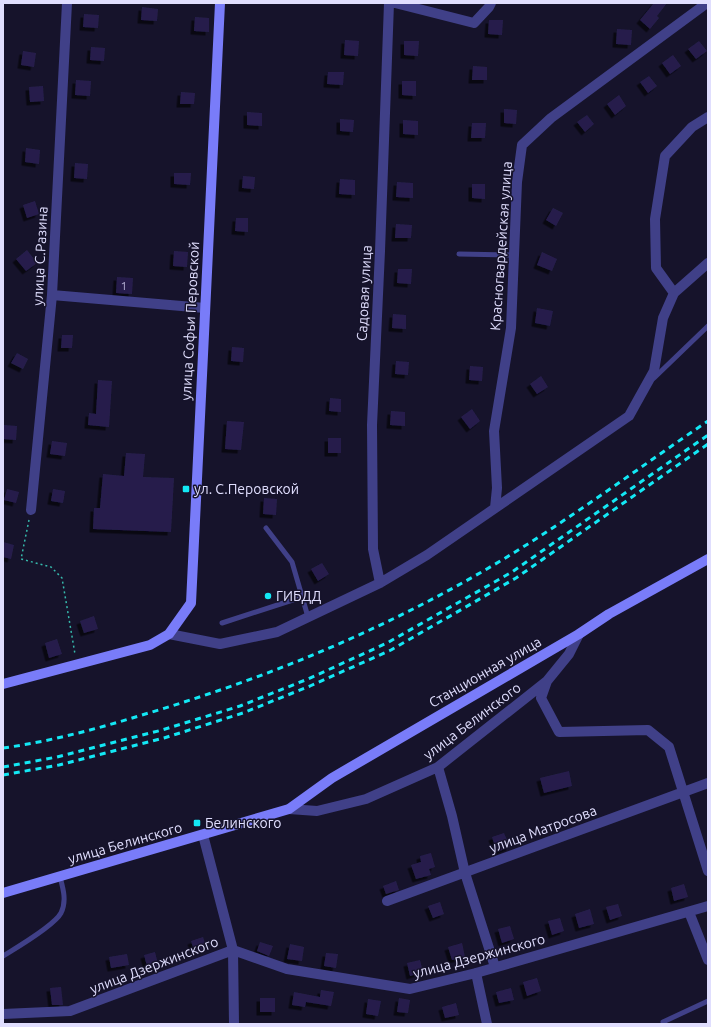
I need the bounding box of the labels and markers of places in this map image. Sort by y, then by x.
place label: ул. С.Перовской [194,481,299,497]
marker: ул. С.Перовской [181,484,191,494]
place label: ГИБДД [276,588,322,604]
marker: ГИБДД [263,591,273,601]
place label: Белинского [205,815,281,831]
marker: Белинского [192,818,202,828]

